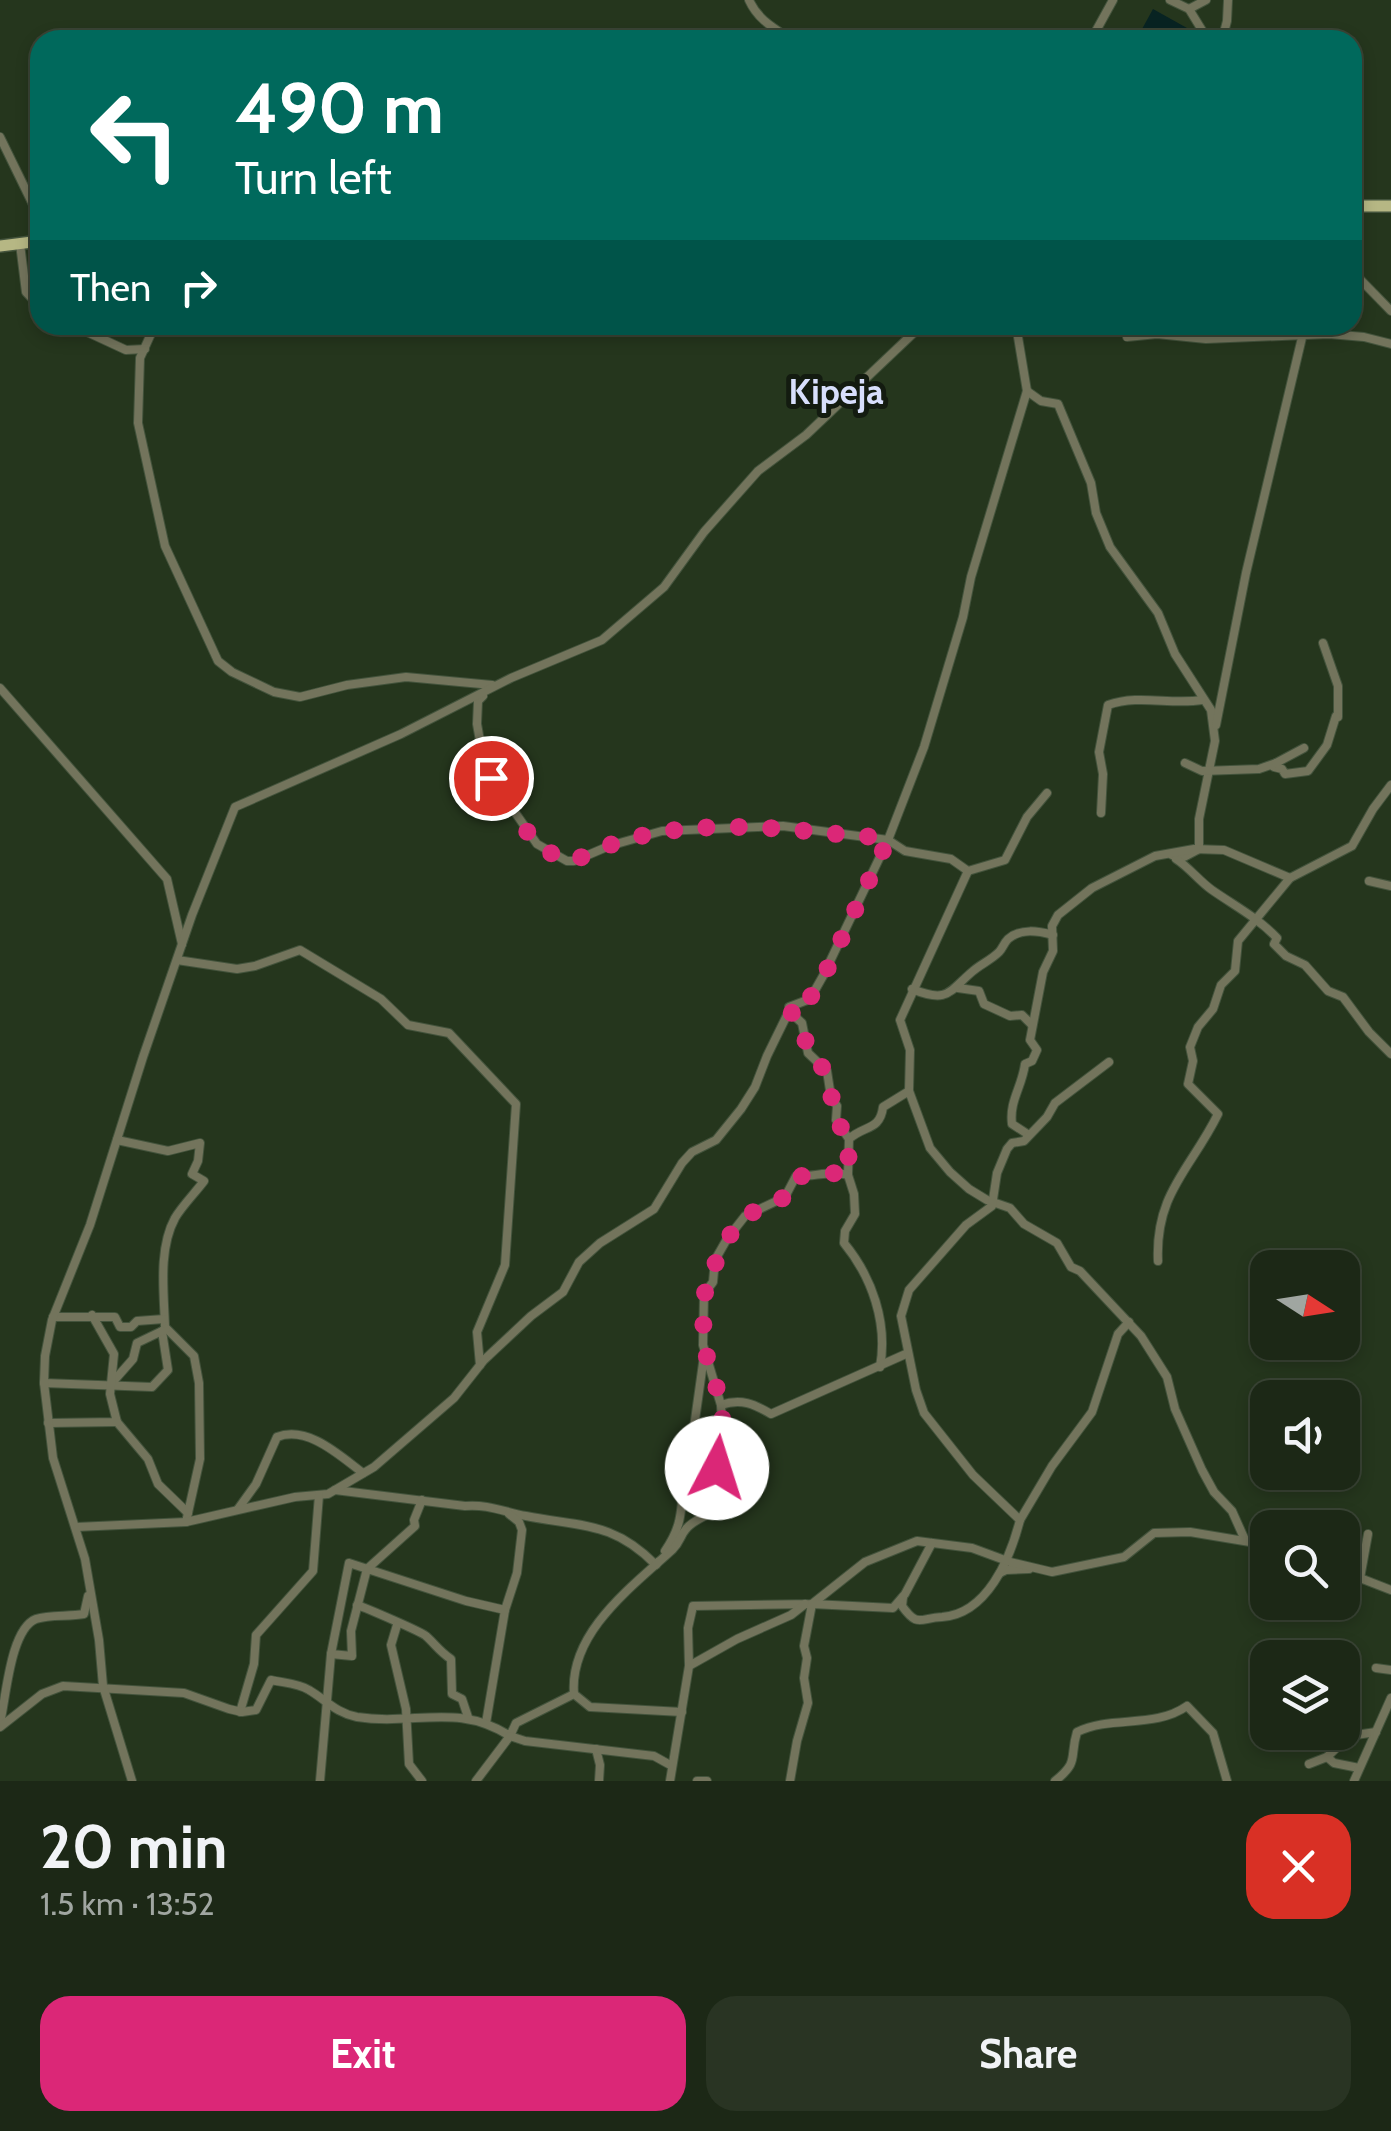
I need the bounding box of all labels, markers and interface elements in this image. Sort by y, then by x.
text: 490 m [235,65,444,151]
icon: left [70,70,200,200]
text: Turn left [235,151,392,205]
icon: right [171,260,226,315]
text: Then [70,264,151,311]
district label: Kipeja [788,370,884,413]
pin [449,736,534,821]
icon: arrive [464,751,519,806]
north arrow [1250,1250,1360,1360]
map controls [1250,1250,1360,1750]
button: sound [1250,1380,1360,1490]
position arrow [665,1416,769,1520]
button: search [1250,1510,1360,1620]
button: layers [1250,1640,1360,1750]
text: 20 min [40,1810,227,1883]
button: close [1246,1814,1351,1919]
text: 1.5 km · 13:52 [40,1884,215,1923]
button: Exit [40,1996,686,2111]
button: Share [706,1996,1351,2111]

